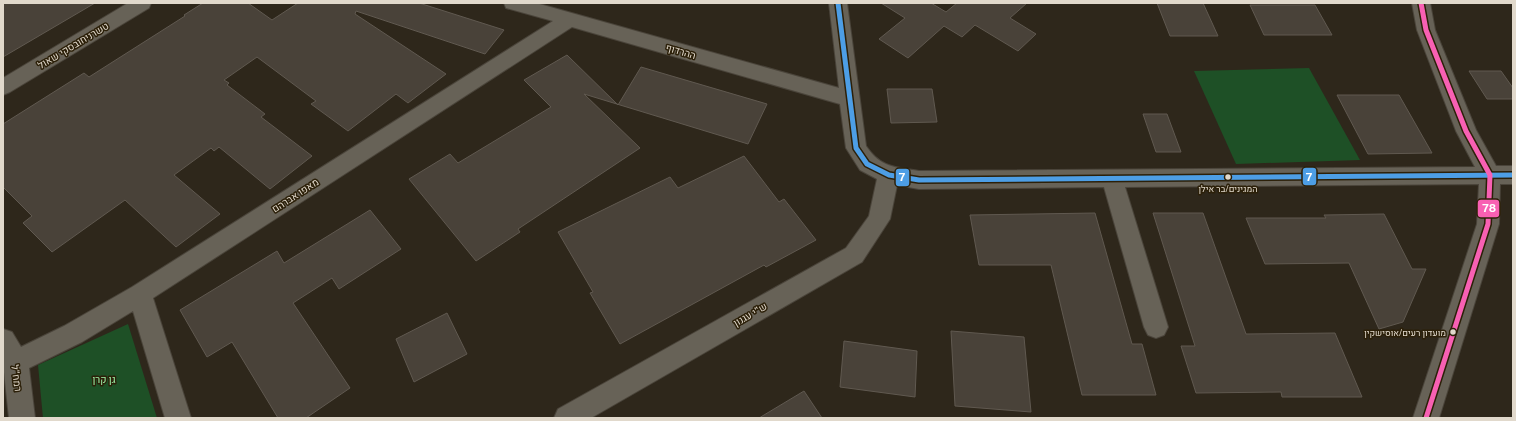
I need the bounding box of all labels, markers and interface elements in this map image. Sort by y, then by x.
street label: טשרניחובסקי שאול [35,19,111,71]
street label: ההרדוף [665,41,698,61]
line badge: 7 [1302,167,1317,186]
line badge: 7 [895,168,910,187]
text: 7 [899,171,906,183]
text: 7 [1306,171,1313,183]
marker: המגינים/בר אילן [1223,172,1233,182]
street label: מאפו אברהם [269,175,321,215]
place label: המגינים/בר אילן [1198,183,1258,194]
line badge: 78 [1477,199,1500,218]
text: 78 [1482,202,1496,214]
street label: ש"י עגנון [731,300,769,328]
place label: מועדון רעים/אוסישקין [1364,327,1446,338]
marker: מועדון רעים/אוסישקין [1448,327,1458,337]
street label: רמח"ל [9,364,25,392]
park label: גן קרן [92,373,116,385]

